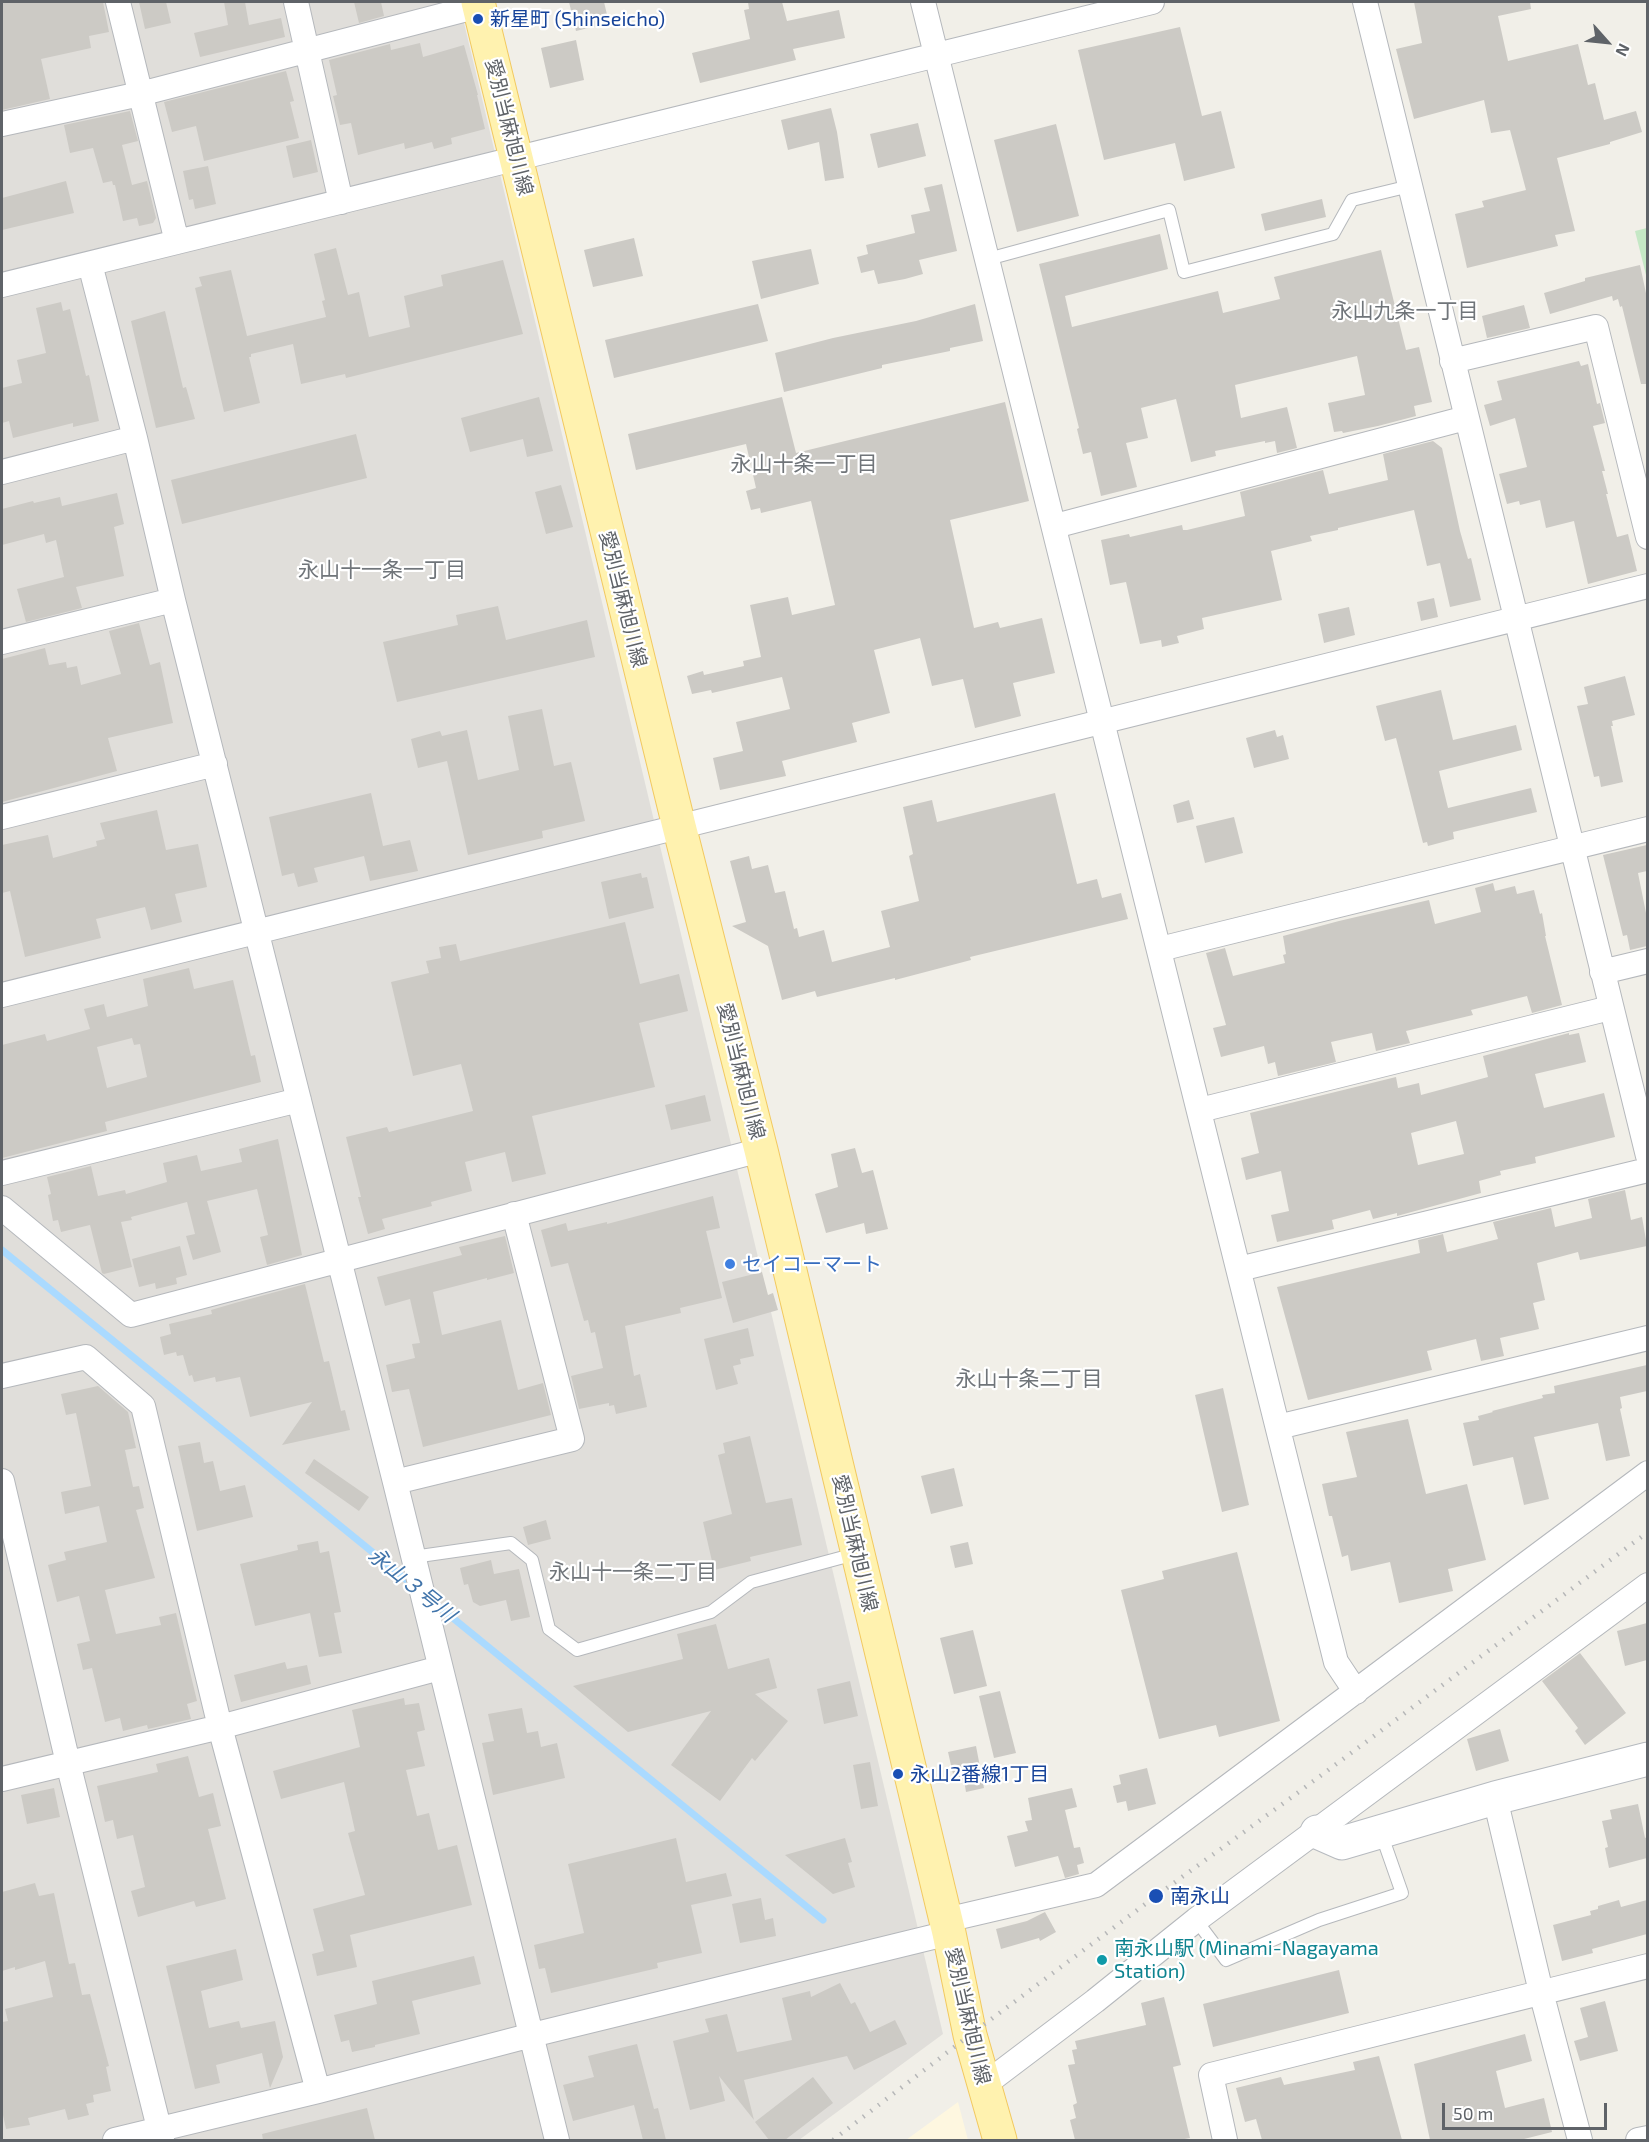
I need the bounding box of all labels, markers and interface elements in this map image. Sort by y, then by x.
place label: 新星町 (Shinseicho) [490,7,665,31]
marker: 新星町 (Shinseicho) [471,12,485,26]
north arrow [1577,12,1637,72]
text: N [1612,41,1635,60]
street label: 愛別当麻旭川線 [480,56,538,198]
district label: 永山九条一丁目 [1332,298,1478,324]
district label: 永山十条一丁目 [731,451,877,477]
street label: 愛別当麻旭川線 [594,528,652,670]
district label: 永山十一条一丁目 [298,557,466,583]
street label: 愛別当麻旭川線 [712,1000,770,1142]
place label: セイコーマート [742,1252,882,1276]
marker: セイコーマート [723,1257,737,1271]
district label: 永山十条二丁目 [956,1366,1102,1392]
street label: 愛別当麻旭川線 [828,1472,882,1614]
water label: 永山３号川 [363,1542,461,1628]
district label: 永山十一条二丁目 [549,1559,717,1585]
place label: 永山2番線1丁目 [910,1762,1049,1786]
marker: 永山2番線1丁目 [891,1767,905,1781]
place label: 南永山 [1170,1884,1230,1908]
marker: 南永山 [1147,1887,1165,1905]
place label: 南永山駅 (Minami-Nagayama Station) [1114,1936,1379,1983]
street label: 愛別当麻旭川線 [941,1945,995,2087]
marker: 南永山駅 (Minami-Nagayama Station) [1095,1953,1109,1967]
scale bar [1445,2091,1610,2129]
text: 50 m [1453,2102,1493,2124]

